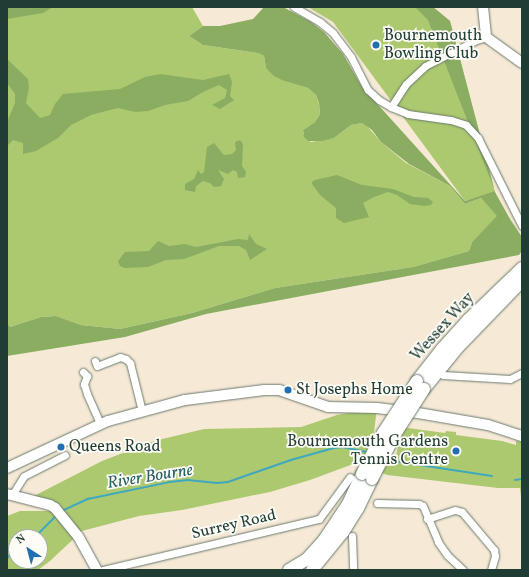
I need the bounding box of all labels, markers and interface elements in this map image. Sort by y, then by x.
place label: Bournemouth Bowling Club [384,26,482,64]
marker: Bournemouth Bowling Club [371,40,381,50]
street label: Wessex Way [407,289,479,365]
place label: St Josephs Home [296,380,413,400]
marker: St Josephs Home [283,385,293,395]
place label: Bournemouth Gardens Tennis Centre [287,432,448,470]
place label: Queens Road [69,437,161,457]
marker: Queens Road [56,442,66,452]
marker: Bournemouth Gardens Tennis Centre [451,446,461,456]
water label: River Bourne [106,460,194,494]
street label: Surrey Road [190,506,278,544]
north arrow [8,529,48,569]
text: N [14,531,29,548]

